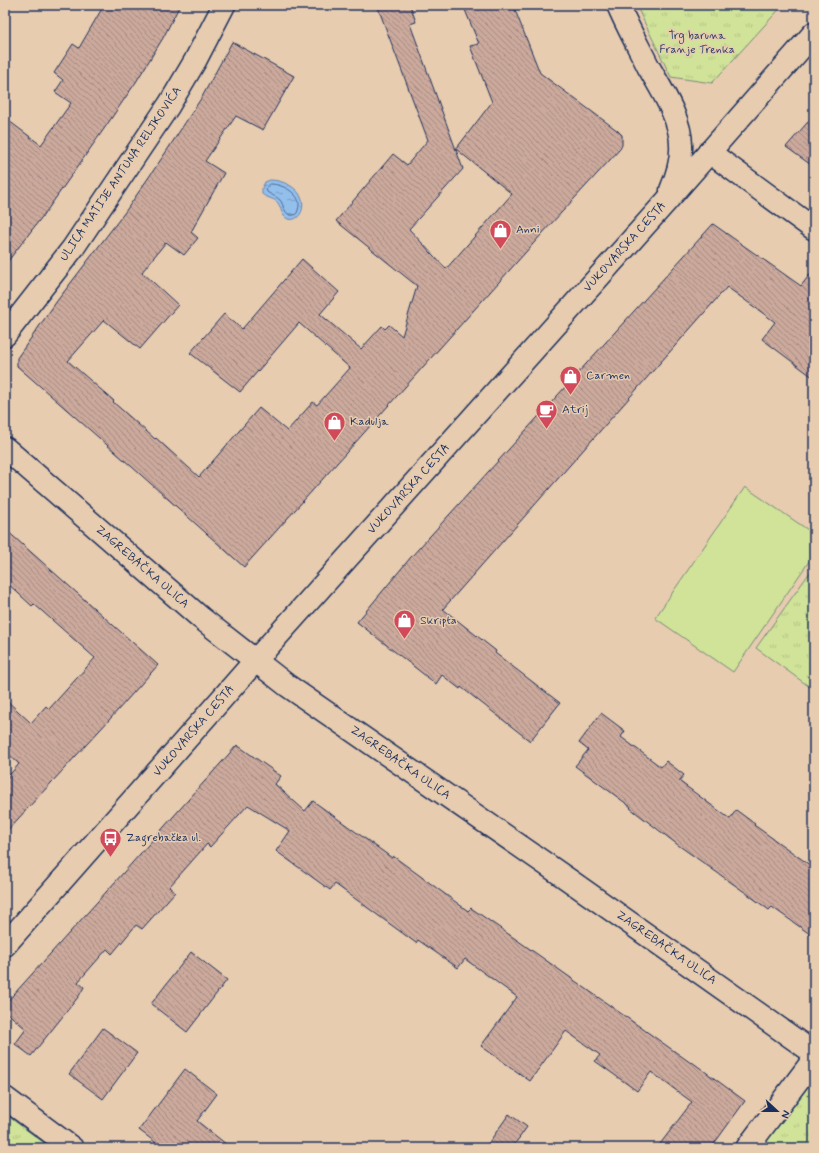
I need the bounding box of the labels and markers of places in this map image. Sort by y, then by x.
shop icon: Anni [487,217,513,250]
place label: Anni [516,222,539,238]
shop icon: Carmen [557,363,583,396]
place label: Carmen [586,368,630,384]
cafe icon: Atrij [534,397,560,430]
place label: Atrij [562,402,588,418]
shop icon: Kadulja [322,409,348,442]
place label: Kadulja [350,414,389,430]
shop icon: Skripta [392,608,418,641]
place label: Skripta [420,613,457,629]
bus stop icon: Zagrebačka ul. [97,825,123,858]
place label: Zagrebačka ul. [126,830,201,847]

